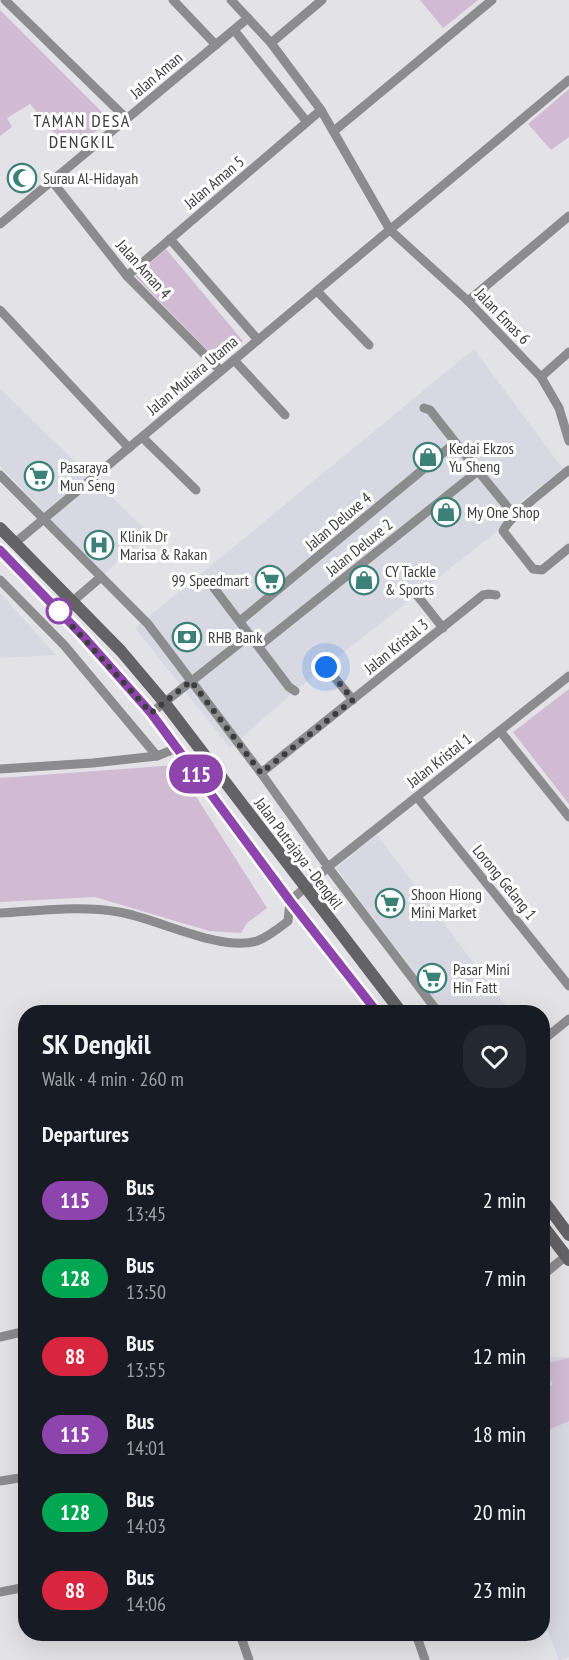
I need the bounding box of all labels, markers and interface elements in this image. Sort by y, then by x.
street label: Jalan Aman [125,47,186,103]
district label: TAMAN DESA DENGKIL [33,109,131,153]
street label: Jalan Aman 5 [179,151,248,214]
mosque icon: Surau Al-Hidayah [6,162,38,194]
place label: Surau Al-Hidayah [43,168,138,188]
street label: Jalan Aman 4 [112,235,176,303]
street label: Jalan Emas 6 [471,283,535,348]
street label: Jalan Mutiara Utama [142,331,241,419]
place label: Kedai Ekzos Yu Sheng [449,438,514,476]
shop icon: Kedai Ekzos Yu Sheng [412,441,444,473]
place label: Pasaraya Mun Seng [60,457,115,495]
supermarket icon: Pasaraya Mun Seng [23,460,55,492]
street label: Jalan Deluxe 4 [300,488,375,555]
shop icon: My One Shop [430,496,462,528]
place label: My One Shop [467,502,540,522]
street label: Jalan Deluxe 2 [321,514,396,581]
place label: Klinik Dr Marisa & Rakan [120,526,207,564]
hospital icon: Klinik Dr Marisa & Rakan [83,529,115,561]
place label: CY Tackle & Sports [385,561,436,599]
supermarket icon: 99 Speedmart [254,564,286,596]
shop icon: CY Tackle & Sports [348,564,380,596]
place label: 99 Speedmart [171,570,250,590]
unlabelled marker [46,598,72,624]
street label: Jalan Kristal 3 [359,614,432,679]
bank icon: RHB Bank [171,621,203,653]
place label: RHB Bank [208,627,263,647]
your location [311,652,341,682]
street label: Jalan Kristal 1 [402,728,475,792]
line badge: 115 [162,754,230,794]
text: 115 [181,761,211,788]
street label: Jalan Putrajaya - Dengkil [250,792,348,913]
street label: Lorong Gelang 1 [469,840,541,924]
place label: Shoon Hiong Mini Market [411,884,482,922]
supermarket icon: Shoon Hiong Mini Market [374,887,406,919]
place label: Pasar Mini Hin Fatt [453,959,510,997]
supermarket icon: Pasar Mini Hin Fatt [416,962,448,994]
text: SK Dengkil [42,1025,150,1062]
button: heart [463,1025,526,1088]
text: Walk · 4 min · 260 m [42,1066,184,1092]
text: Departures [42,1120,129,1148]
text: Bus [126,1173,154,1201]
text: 2 min [483,1186,526,1214]
text: 115 [60,1187,90,1214]
text: 13:45 [126,1201,166,1227]
text: Bus [126,1251,154,1279]
text: 7 min [484,1264,526,1292]
text: 128 [60,1265,90,1292]
text: 13:50 [126,1279,166,1305]
text: Bus [126,1329,154,1357]
text: 12 min [473,1342,526,1370]
text: 88 [65,1343,85,1370]
text: 13:55 [126,1357,166,1383]
text: Bus [126,1407,154,1435]
text: 18 min [473,1420,526,1448]
text: 115 [60,1421,90,1448]
text: 14:01 [126,1435,166,1461]
text: Bus [126,1485,154,1513]
text: 20 min [473,1498,526,1526]
text: 128 [60,1499,90,1526]
text: 14:03 [126,1513,166,1539]
text: Bus [126,1563,154,1591]
text: 23 min [473,1576,526,1604]
text: 88 [65,1577,85,1604]
text: 14:06 [126,1591,166,1617]

